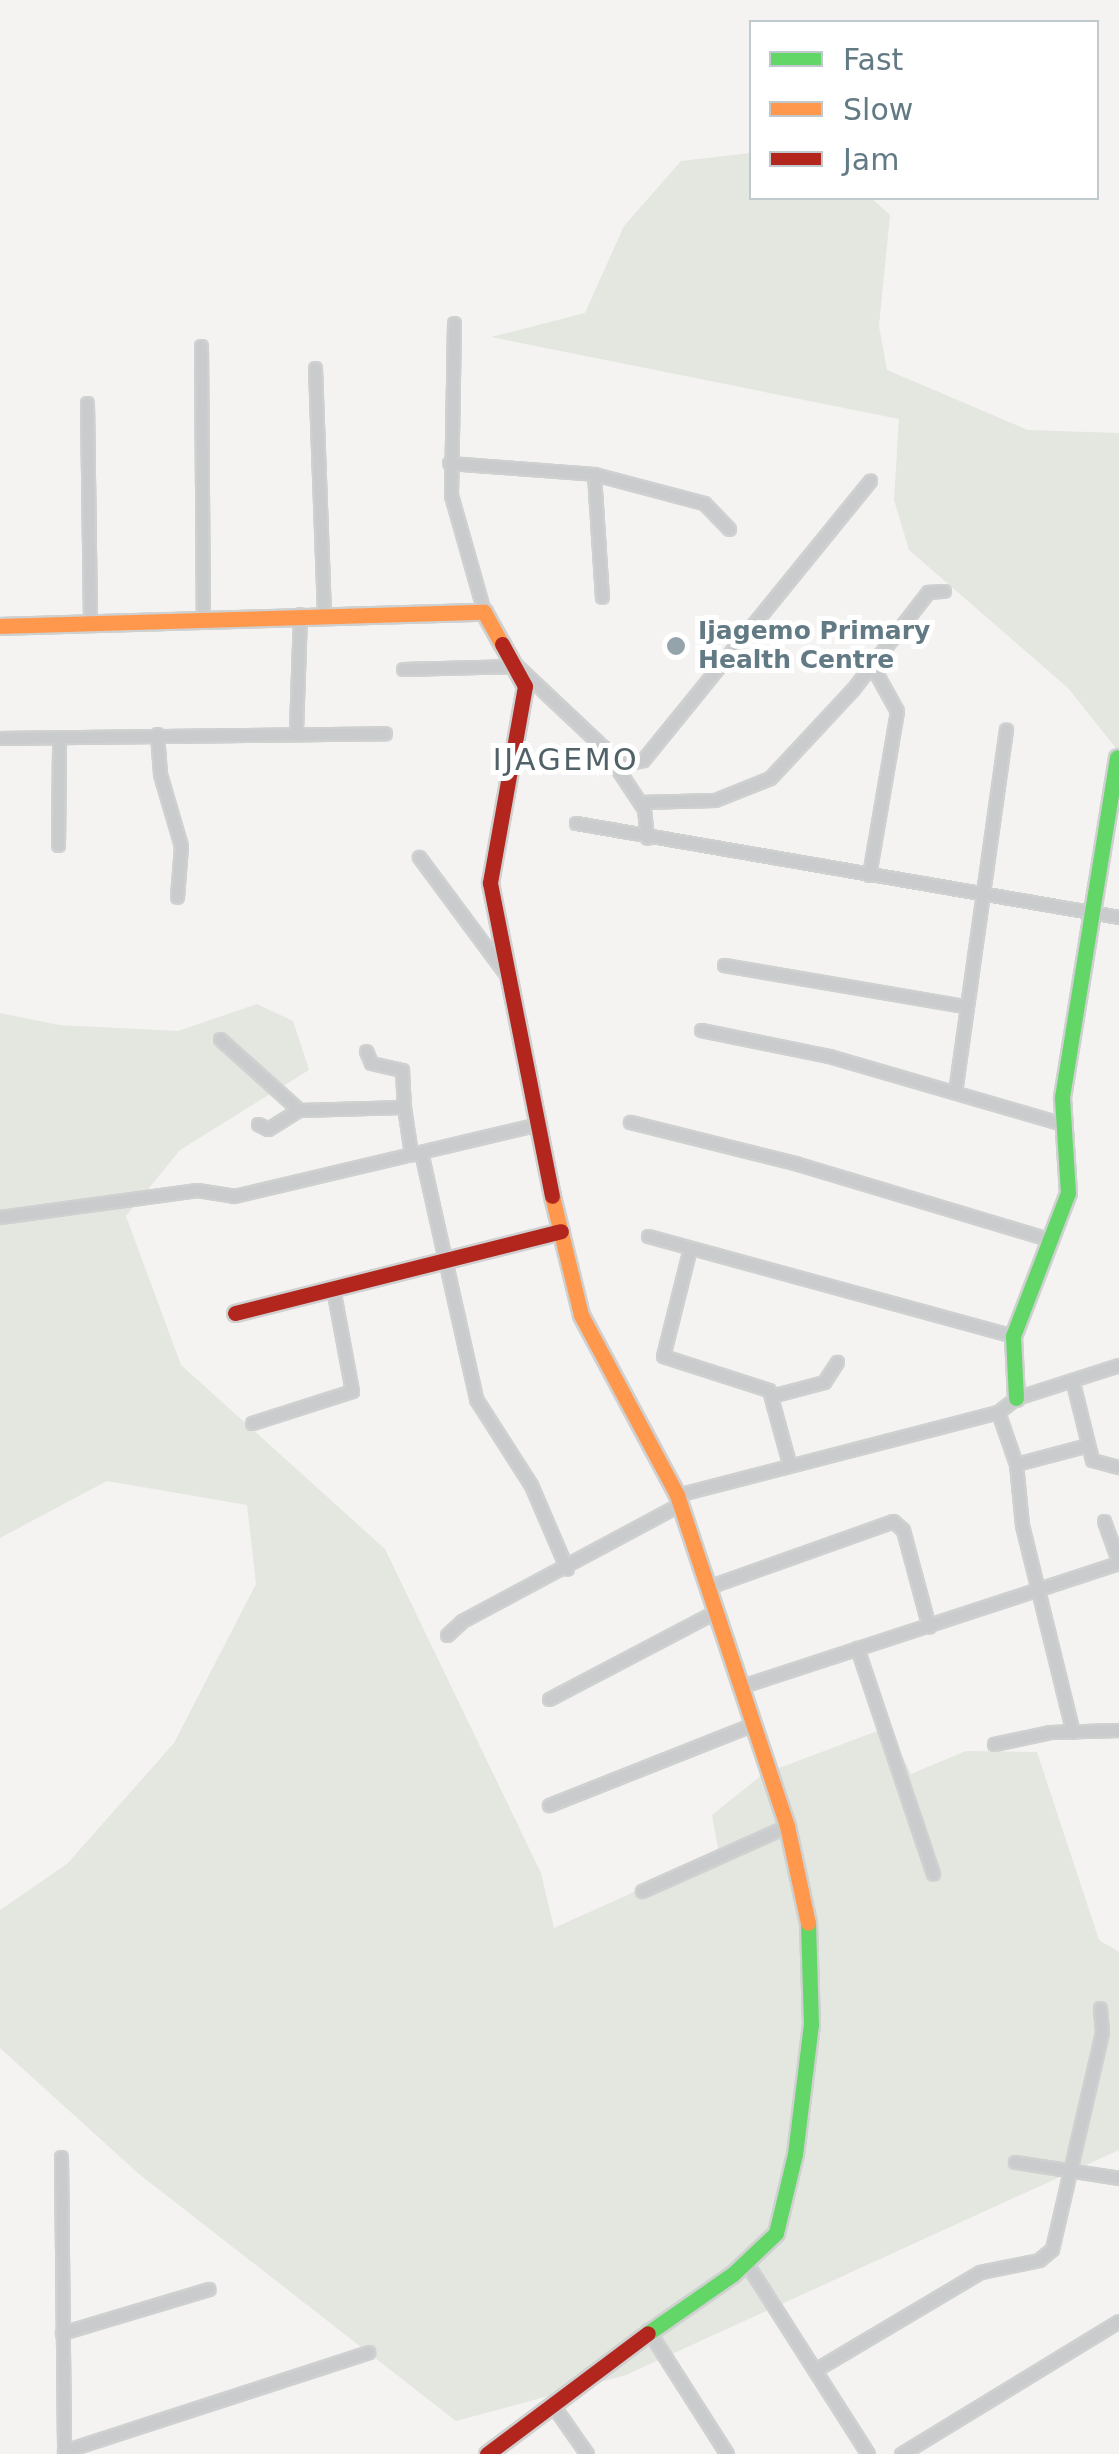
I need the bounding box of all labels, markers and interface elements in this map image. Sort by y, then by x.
legend [749,20,1099,200]
text: Fast [843,42,903,77]
text: Slow [843,92,913,127]
text: Jam [843,142,899,177]
place label: Ijagemo Primary Health Centre [698,617,930,676]
marker: Ijagemo Primary Health Centre [663,633,689,659]
district label: IJAGEMO [493,742,639,778]

